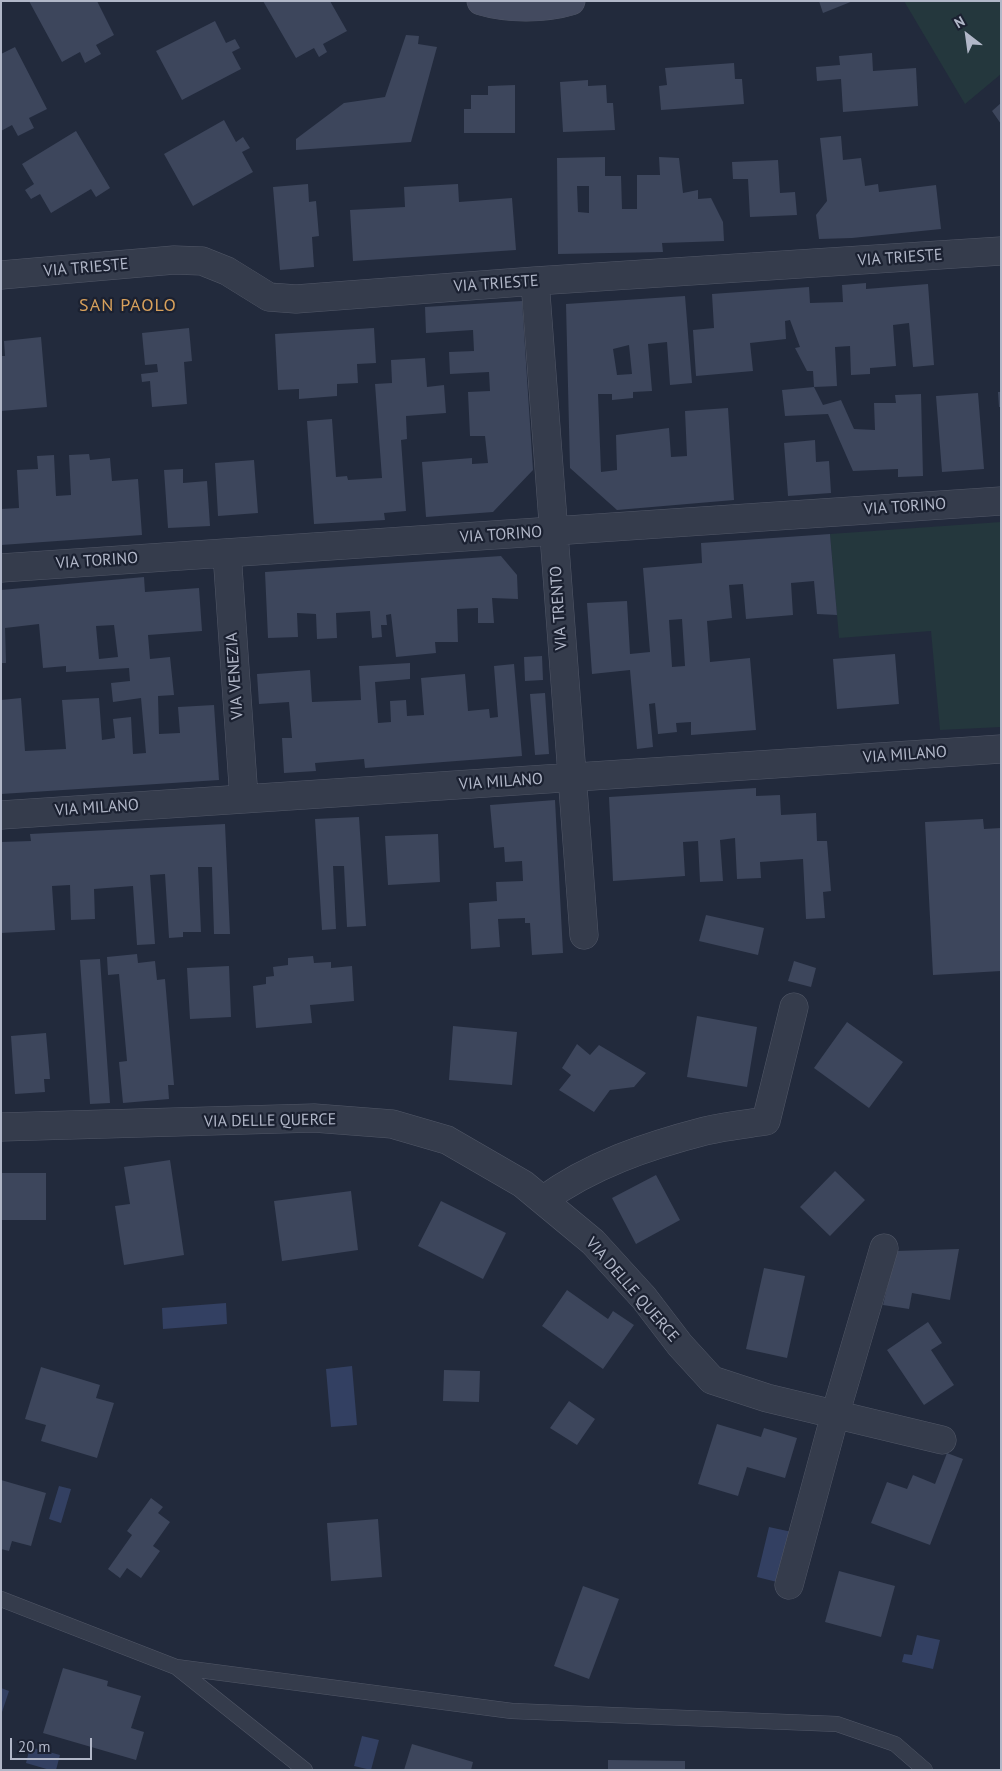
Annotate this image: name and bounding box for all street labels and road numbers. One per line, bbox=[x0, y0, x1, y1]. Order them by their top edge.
street label: VIA TRIESTE bbox=[857, 245, 943, 271]
street label: VIA TRIESTE bbox=[43, 255, 129, 281]
street label: VIA TRIESTE bbox=[453, 271, 539, 297]
street label: VIA TORINO bbox=[863, 495, 947, 519]
street label: VIA TORINO bbox=[459, 523, 543, 547]
street label: VIA TORINO bbox=[55, 549, 139, 573]
street label: VIA TRENTO bbox=[546, 565, 572, 651]
street label: VIA VENEZIA bbox=[222, 632, 248, 720]
street label: VIA MILANO bbox=[862, 742, 948, 768]
street label: VIA MILANO bbox=[458, 769, 544, 795]
street label: VIA MILANO bbox=[54, 795, 140, 821]
street label: VIA DELLE QUERCE bbox=[204, 1110, 336, 1132]
street label: VIA DELLE QUERCE bbox=[581, 1234, 683, 1346]

